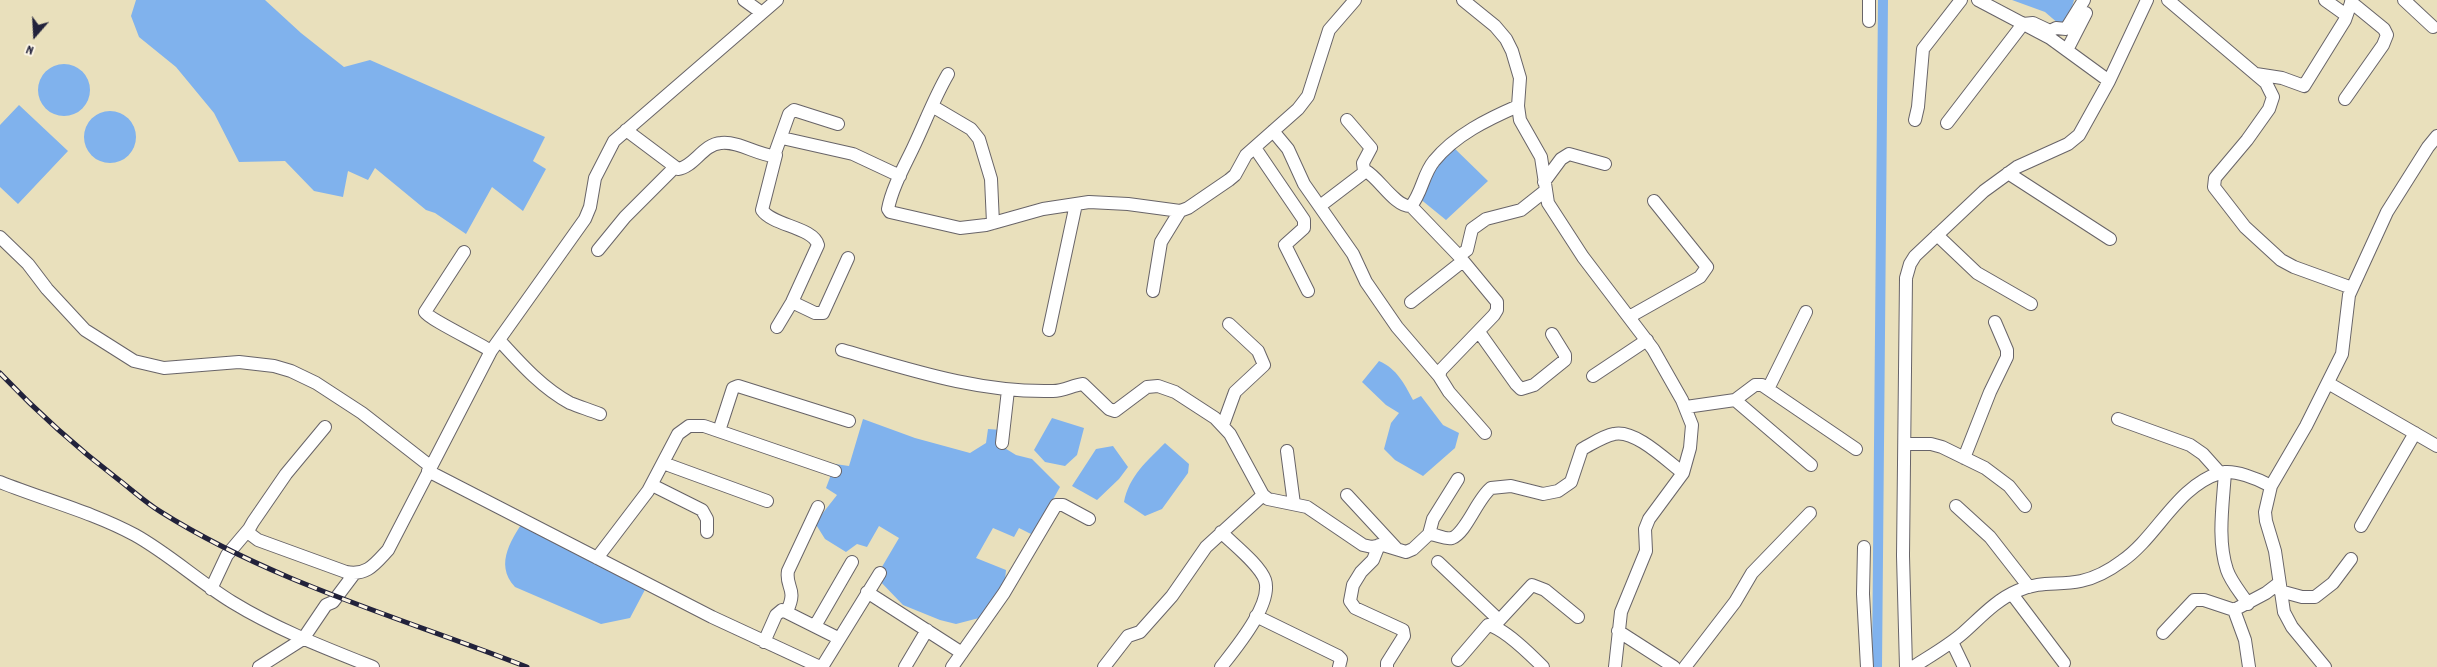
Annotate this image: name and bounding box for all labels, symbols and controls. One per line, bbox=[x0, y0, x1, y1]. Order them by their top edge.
north arrow bbox=[10, 10, 60, 60]
text: N bbox=[24, 39, 37, 60]

